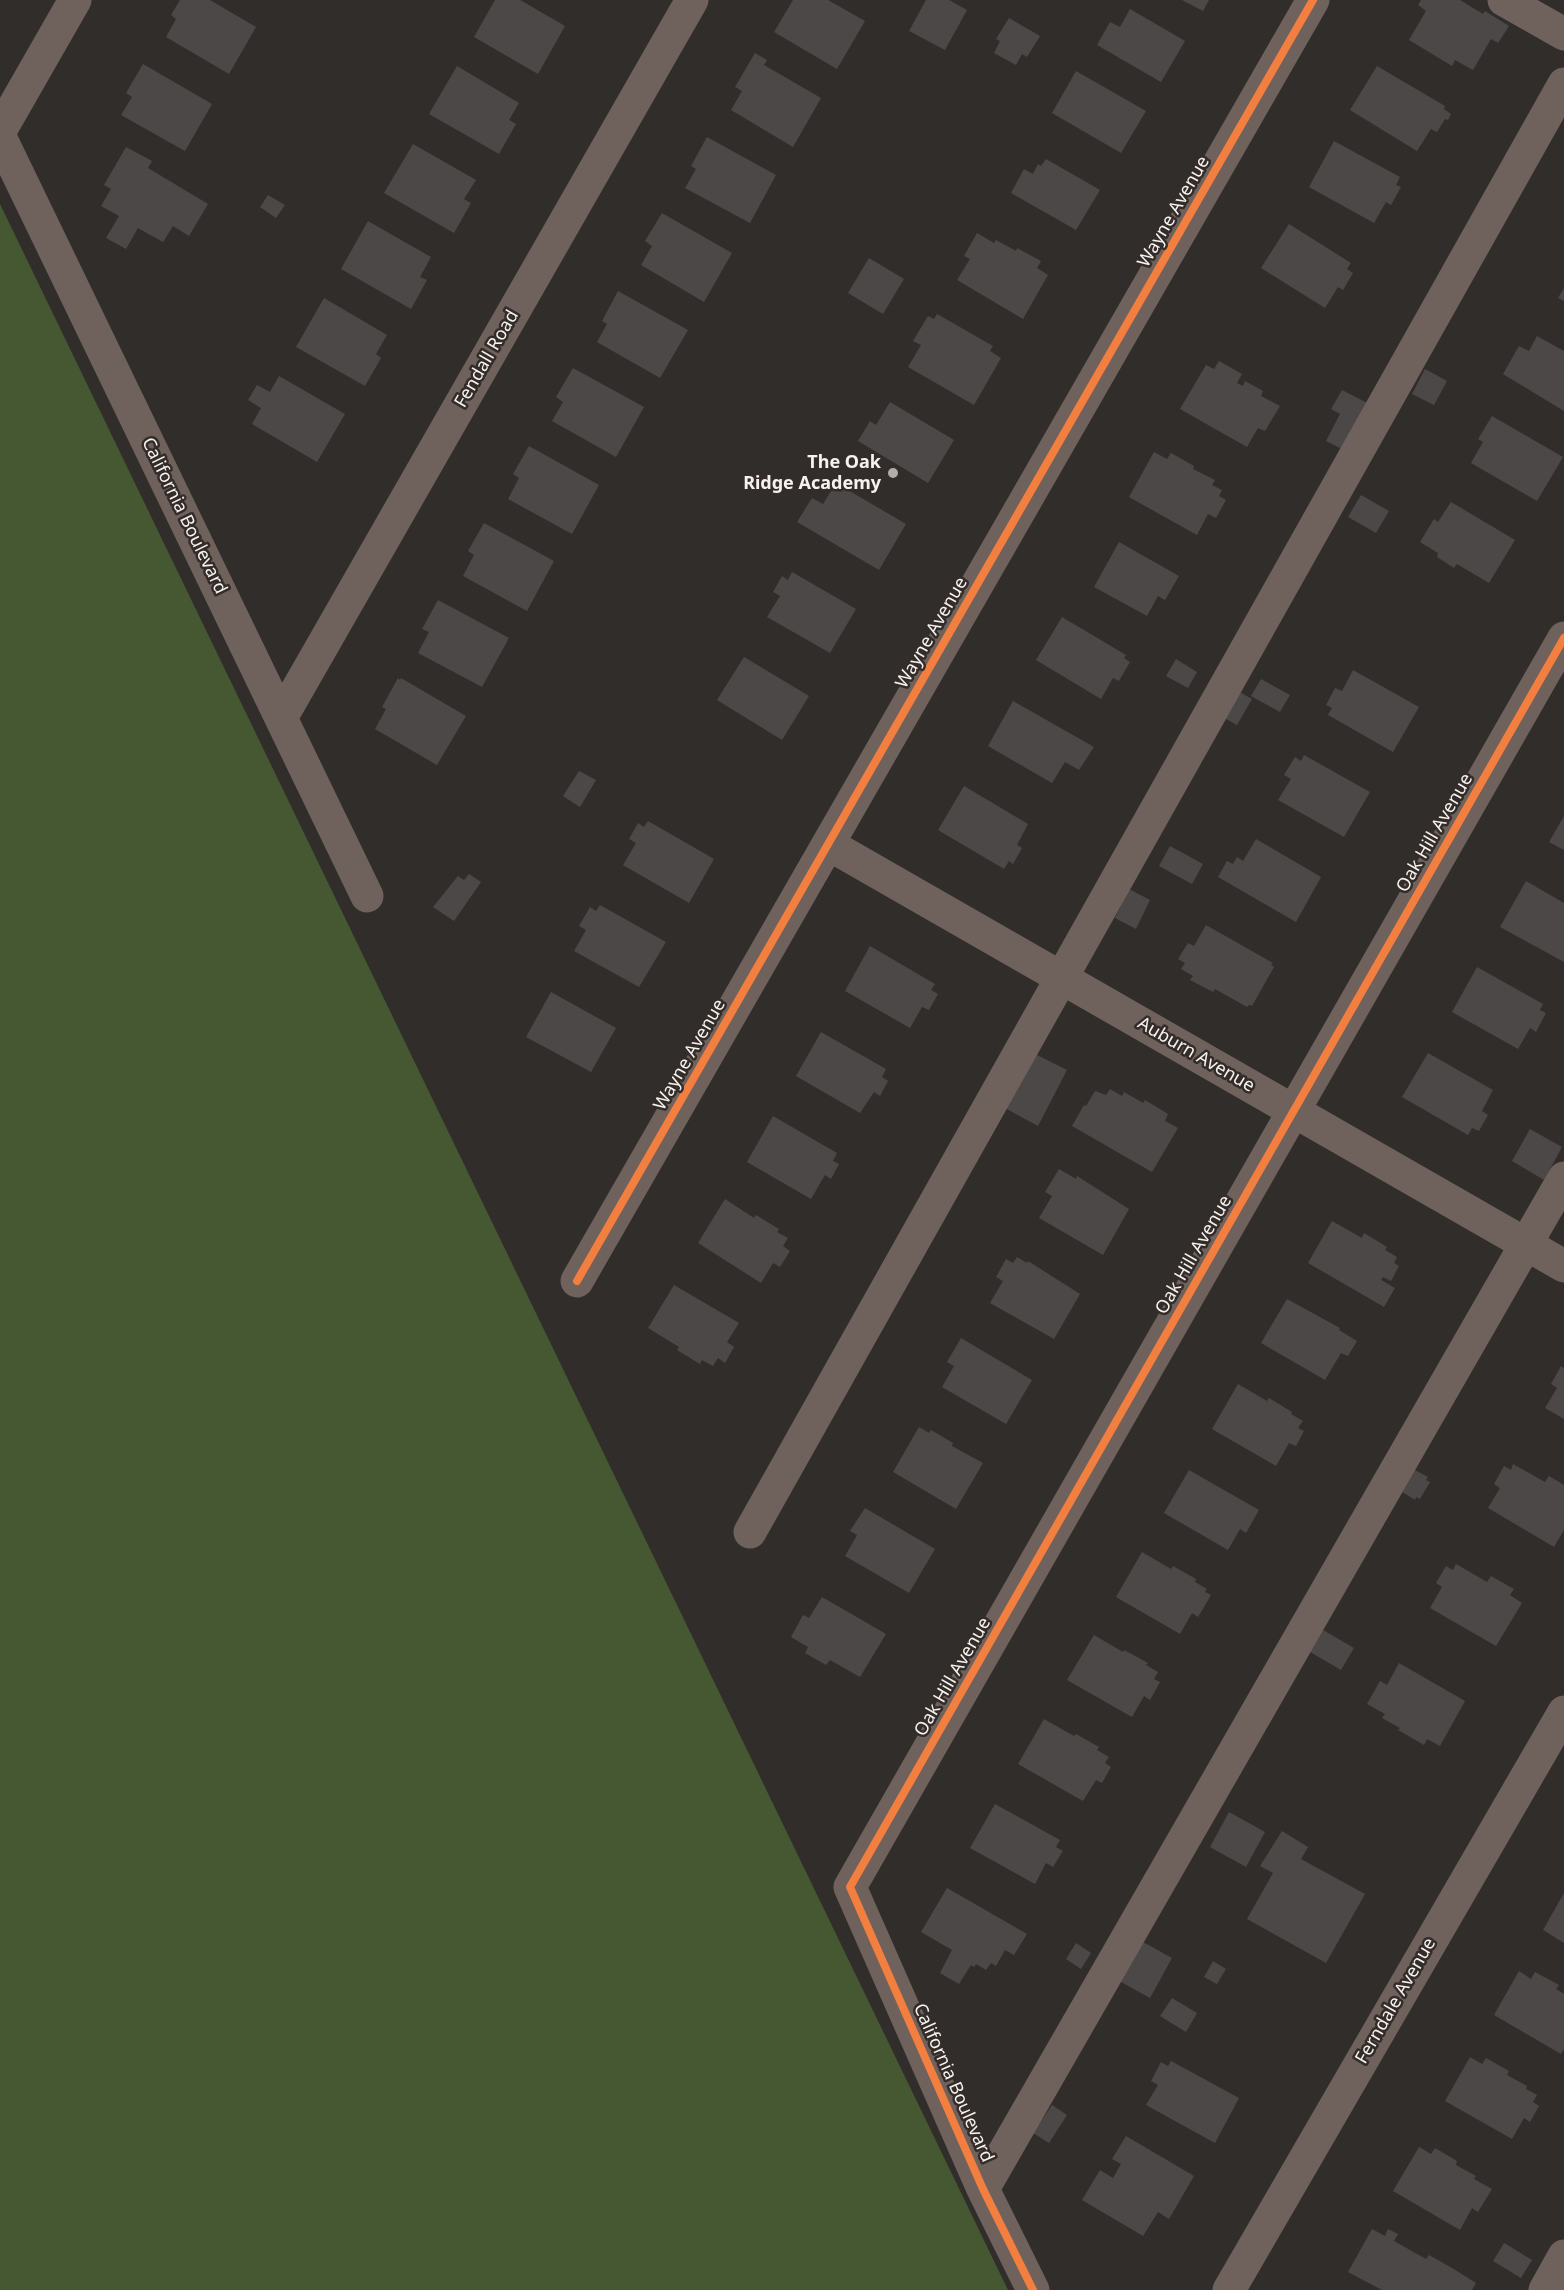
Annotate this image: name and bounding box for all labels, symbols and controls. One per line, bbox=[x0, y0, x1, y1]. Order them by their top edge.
street label: Wayne Avenue bbox=[1133, 153, 1215, 271]
street label: Fendall Road bbox=[450, 306, 524, 412]
street label: California Boulevard bbox=[137, 434, 231, 598]
place label: The Oak Ridge Academy bbox=[743, 452, 881, 494]
marker: The Oak Ridge Academy bbox=[886, 466, 900, 480]
street label: Wayne Avenue bbox=[891, 574, 973, 692]
street label: Oak Hill Avenue bbox=[1392, 770, 1478, 896]
street label: Wayne Avenue bbox=[649, 996, 731, 1114]
street label: Auburn Avenue bbox=[1134, 1013, 1258, 1097]
street label: Oak Hill Avenue bbox=[1151, 1192, 1237, 1318]
street label: Oak Hill Avenue bbox=[910, 1614, 996, 1740]
street label: Ferndale Avenue bbox=[1351, 1934, 1441, 2068]
street label: California Boulevard bbox=[908, 2000, 998, 2166]

